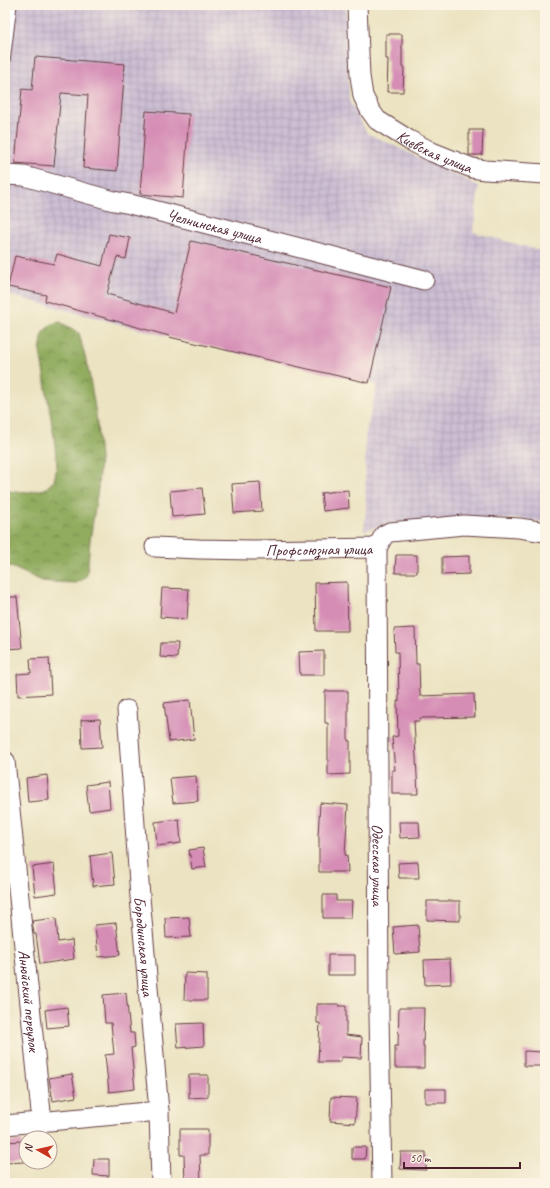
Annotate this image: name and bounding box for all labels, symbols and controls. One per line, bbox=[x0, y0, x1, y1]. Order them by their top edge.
street label: Киевская улица bbox=[393, 126, 476, 178]
street label: Челнинская улица bbox=[165, 205, 265, 249]
street label: Профсоюзная улица bbox=[266, 539, 374, 561]
street label: Одесская улица bbox=[367, 824, 388, 908]
street label: Бородинская улица bbox=[129, 896, 158, 999]
street label: Анюйский переулок bbox=[13, 949, 44, 1055]
north arrow bbox=[18, 1130, 58, 1170]
text: N bbox=[21, 1142, 36, 1153]
scale bar bbox=[404, 1144, 520, 1170]
text: 50 m bbox=[410, 1150, 432, 1166]

